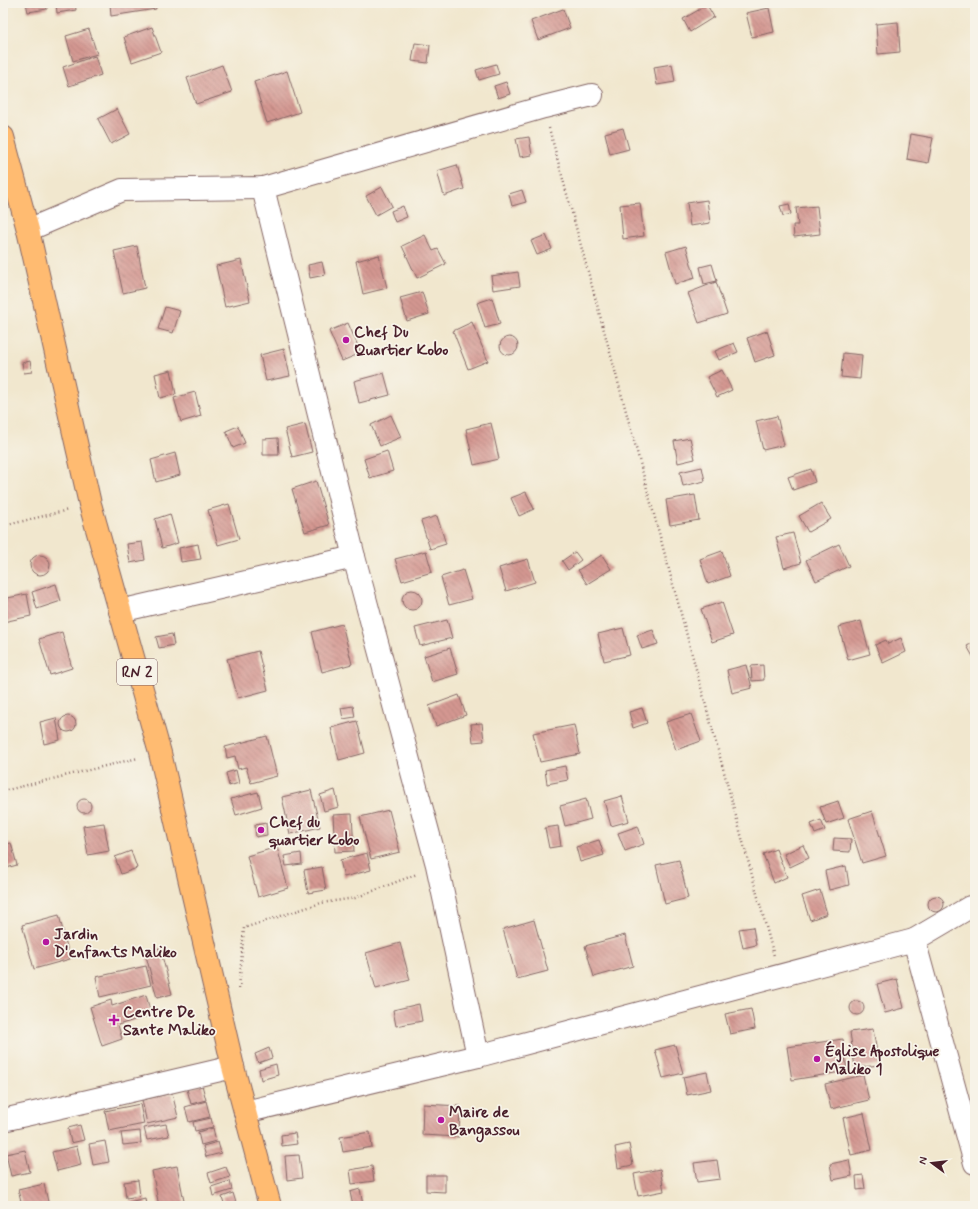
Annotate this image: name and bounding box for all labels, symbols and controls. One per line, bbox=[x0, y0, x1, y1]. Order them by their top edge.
place label: Chef Du Quartier Kobo bbox=[354, 322, 449, 361]
marker: Chef Du Quartier Kobo bbox=[341, 335, 351, 345]
road number: RN 2 bbox=[117, 659, 157, 685]
place label: Chef du quartier Kobo bbox=[268, 812, 359, 851]
marker: Chef du quartier Kobo bbox=[256, 825, 266, 835]
place label: Jardin D'enfants Maliko bbox=[54, 924, 177, 963]
marker: Jardin D'enfants Maliko bbox=[41, 937, 51, 947]
place label: Centre De Sante Maliko bbox=[123, 1002, 216, 1041]
marker: Centre De Sante Maliko bbox=[108, 1014, 120, 1026]
place label: Église Apostolique Maliko 1 bbox=[825, 1040, 940, 1080]
marker: Église Apostolique Maliko 1 bbox=[812, 1054, 822, 1064]
place label: Maire de Bangassou bbox=[449, 1102, 520, 1143]
marker: Maire de Bangassou bbox=[436, 1115, 446, 1125]
north arrow bbox=[912, 1143, 952, 1183]
text: N bbox=[916, 1155, 931, 1166]

